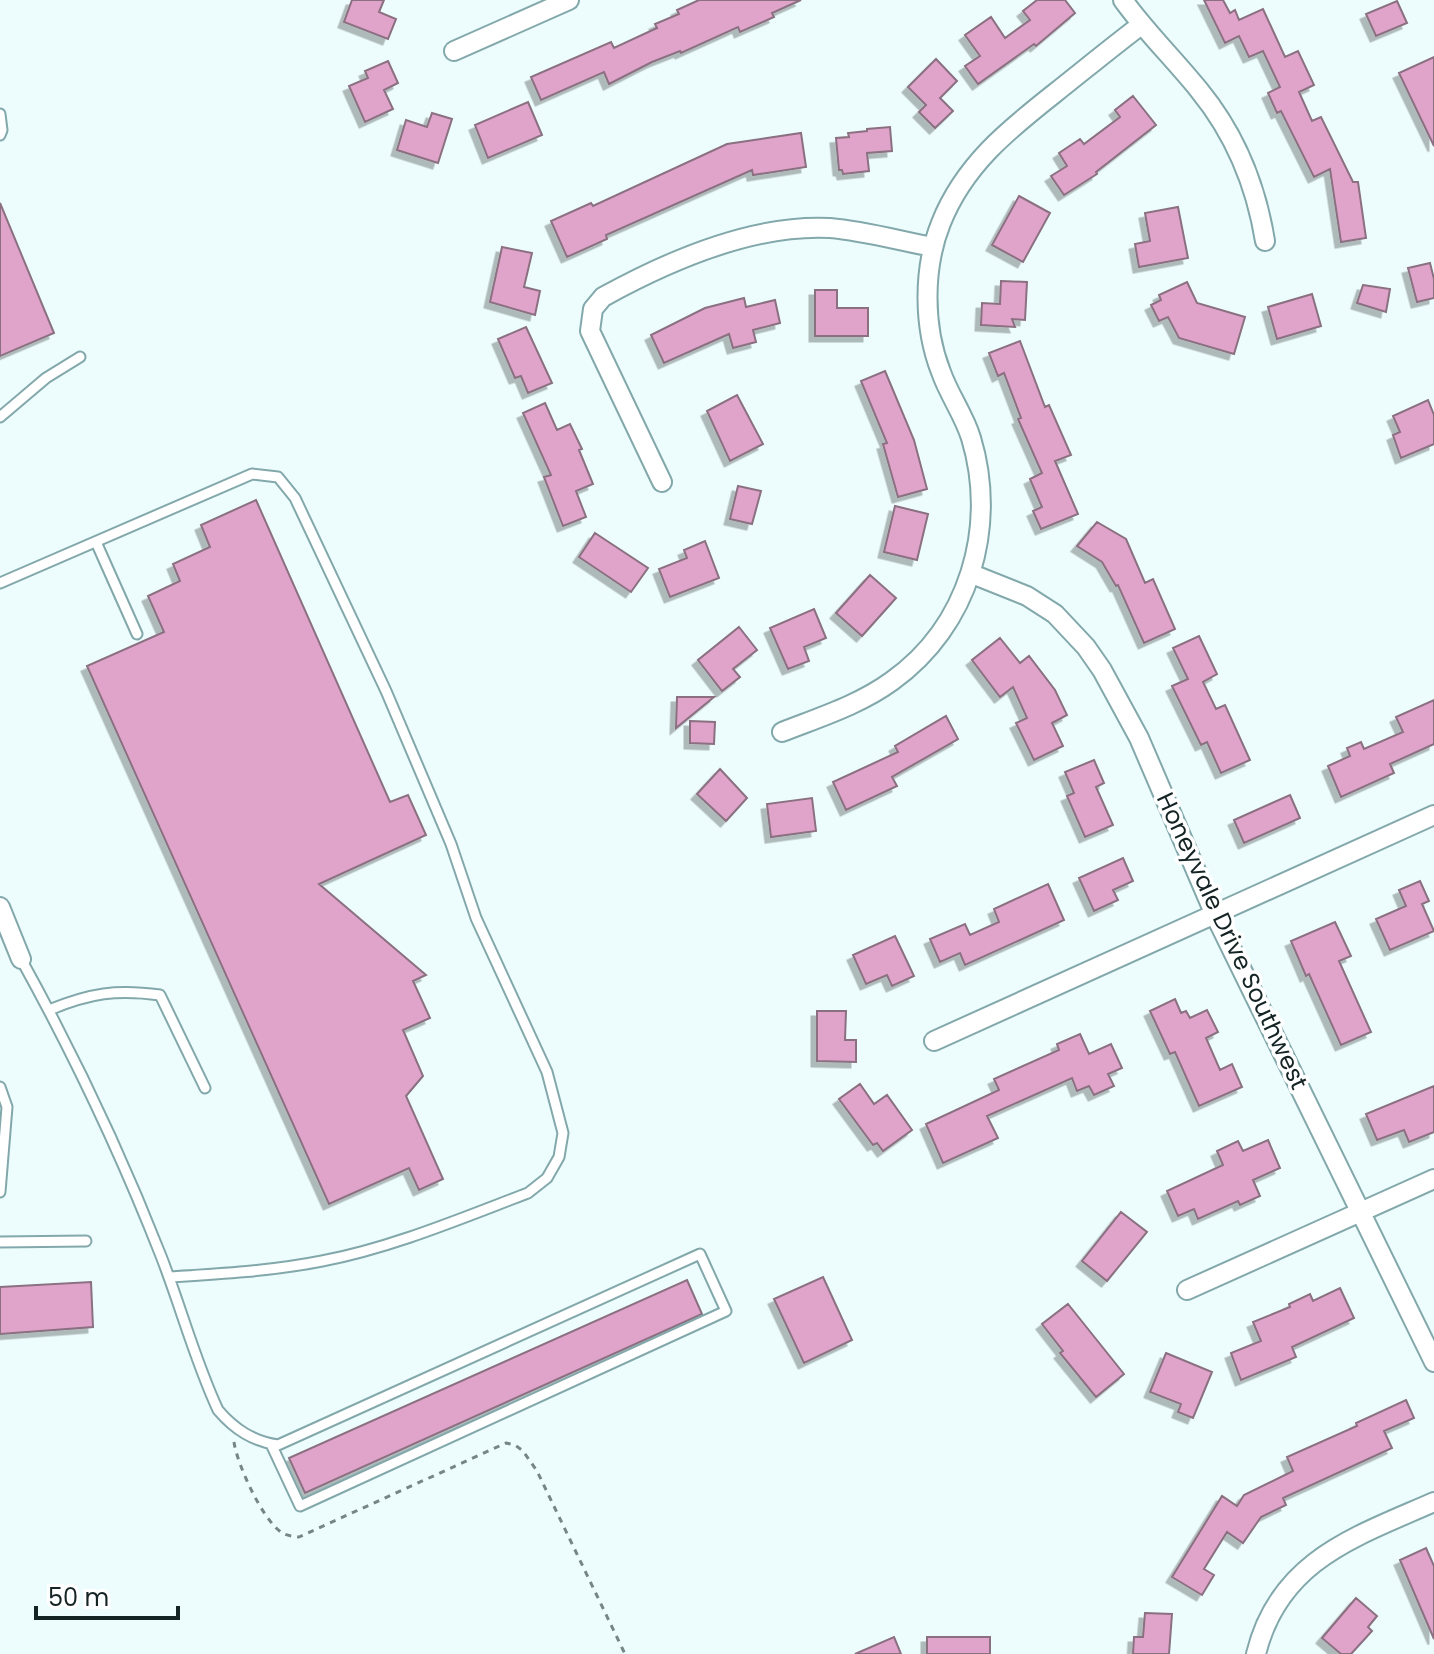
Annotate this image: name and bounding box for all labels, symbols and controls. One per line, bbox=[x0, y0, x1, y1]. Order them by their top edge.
street label: Honeyvale Drive Southwest bbox=[1149, 787, 1316, 1095]
scale bar bbox=[36, 1570, 178, 1620]
text: 50 m bbox=[48, 1581, 109, 1614]

